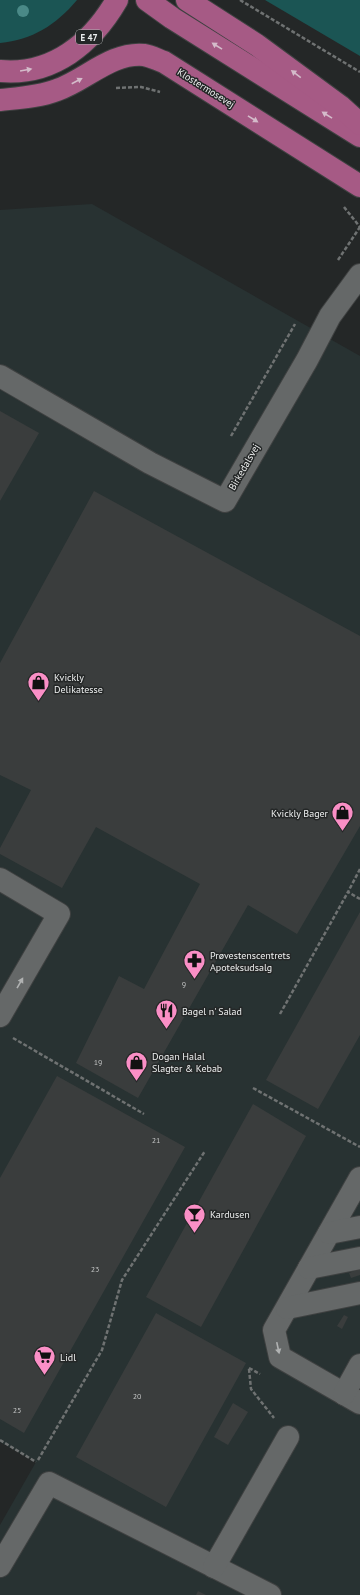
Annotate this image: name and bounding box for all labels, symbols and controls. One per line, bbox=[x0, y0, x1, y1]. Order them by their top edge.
road number: E 47 bbox=[76, 30, 102, 44]
one-way arrow bbox=[212, 42, 222, 50]
street label: Klostermosevej bbox=[175, 65, 237, 111]
one-way arrow bbox=[19, 66, 32, 72]
one-way arrow bbox=[291, 70, 302, 79]
one-way arrow bbox=[71, 77, 82, 84]
one-way arrow bbox=[321, 112, 333, 119]
one-way arrow bbox=[247, 115, 259, 122]
street label: Birkedalsvej bbox=[225, 441, 263, 493]
shop icon: Kvickly Delikatesse bbox=[26, 670, 52, 703]
place label: Kvickly Delikatesse bbox=[54, 671, 103, 696]
shop icon: Kvickly Bager bbox=[330, 800, 356, 833]
place label: Kvickly Bager bbox=[271, 807, 329, 820]
pharmacy icon: Prøvestenscentrets Apoteksudsalg bbox=[181, 948, 207, 981]
place label: Prøvestenscentrets Apoteksudsalg bbox=[210, 949, 290, 974]
one-way arrow bbox=[16, 977, 23, 988]
house number: 9 bbox=[182, 979, 186, 989]
restaurant icon: Bagel n' Salad bbox=[153, 998, 179, 1031]
place label: Bagel n' Salad bbox=[182, 1005, 242, 1018]
shop icon: Dogan Halal Slagter & Kebab bbox=[124, 1049, 150, 1082]
place label: Dogan Halal Slagter & Kebab bbox=[152, 1050, 222, 1075]
house number: 19 bbox=[94, 1057, 102, 1067]
house number: 21 bbox=[152, 1135, 160, 1145]
bar icon: Kardusen bbox=[181, 1201, 207, 1234]
place label: Kardusen bbox=[210, 1208, 250, 1221]
house number: 23 bbox=[91, 1264, 99, 1274]
one-way arrow bbox=[275, 1342, 281, 1354]
supermarket icon: Lidl bbox=[32, 1344, 58, 1377]
place label: Lidl bbox=[60, 1351, 76, 1364]
house number: 20 bbox=[133, 1391, 142, 1401]
house number: 25 bbox=[13, 1405, 21, 1415]

